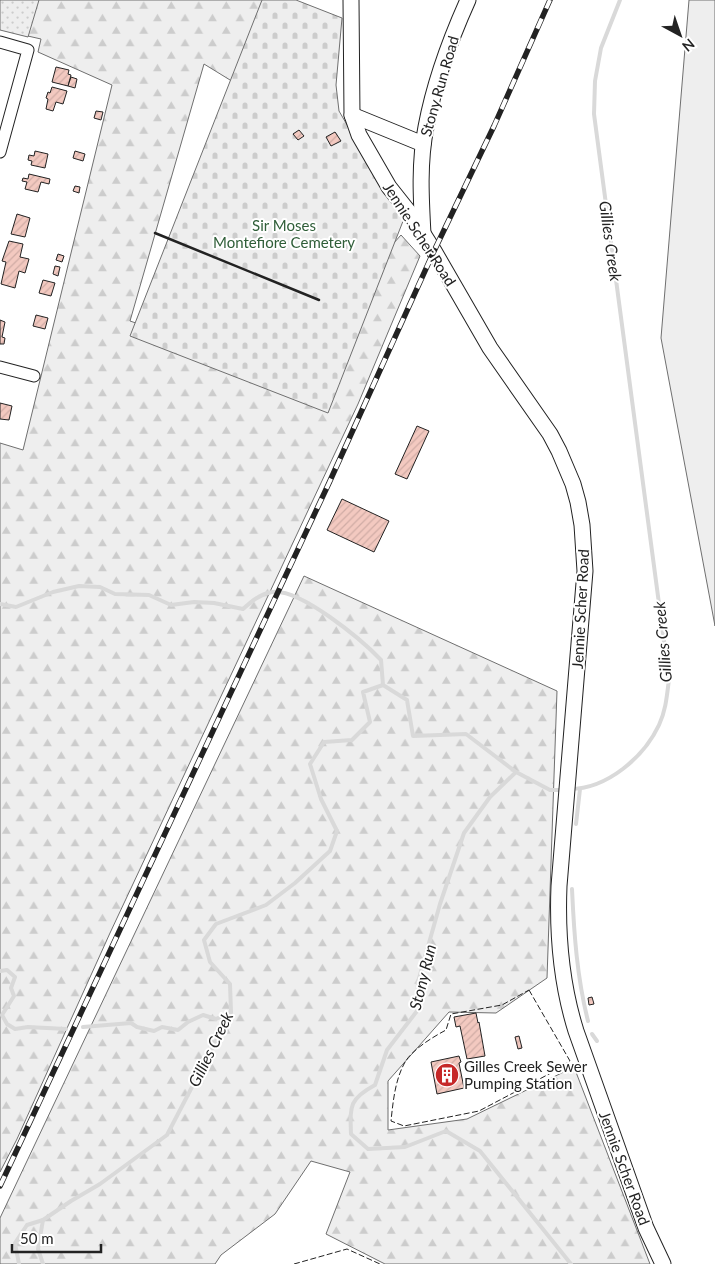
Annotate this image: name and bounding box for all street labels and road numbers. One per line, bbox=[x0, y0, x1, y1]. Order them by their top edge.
street label: Stony Run Road bbox=[416, 34, 462, 138]
street label: Jennie Scher Road bbox=[380, 179, 460, 289]
street label: Jennie Scher Road bbox=[568, 549, 592, 669]
street label: Jennie Scher Road bbox=[596, 1109, 654, 1227]

